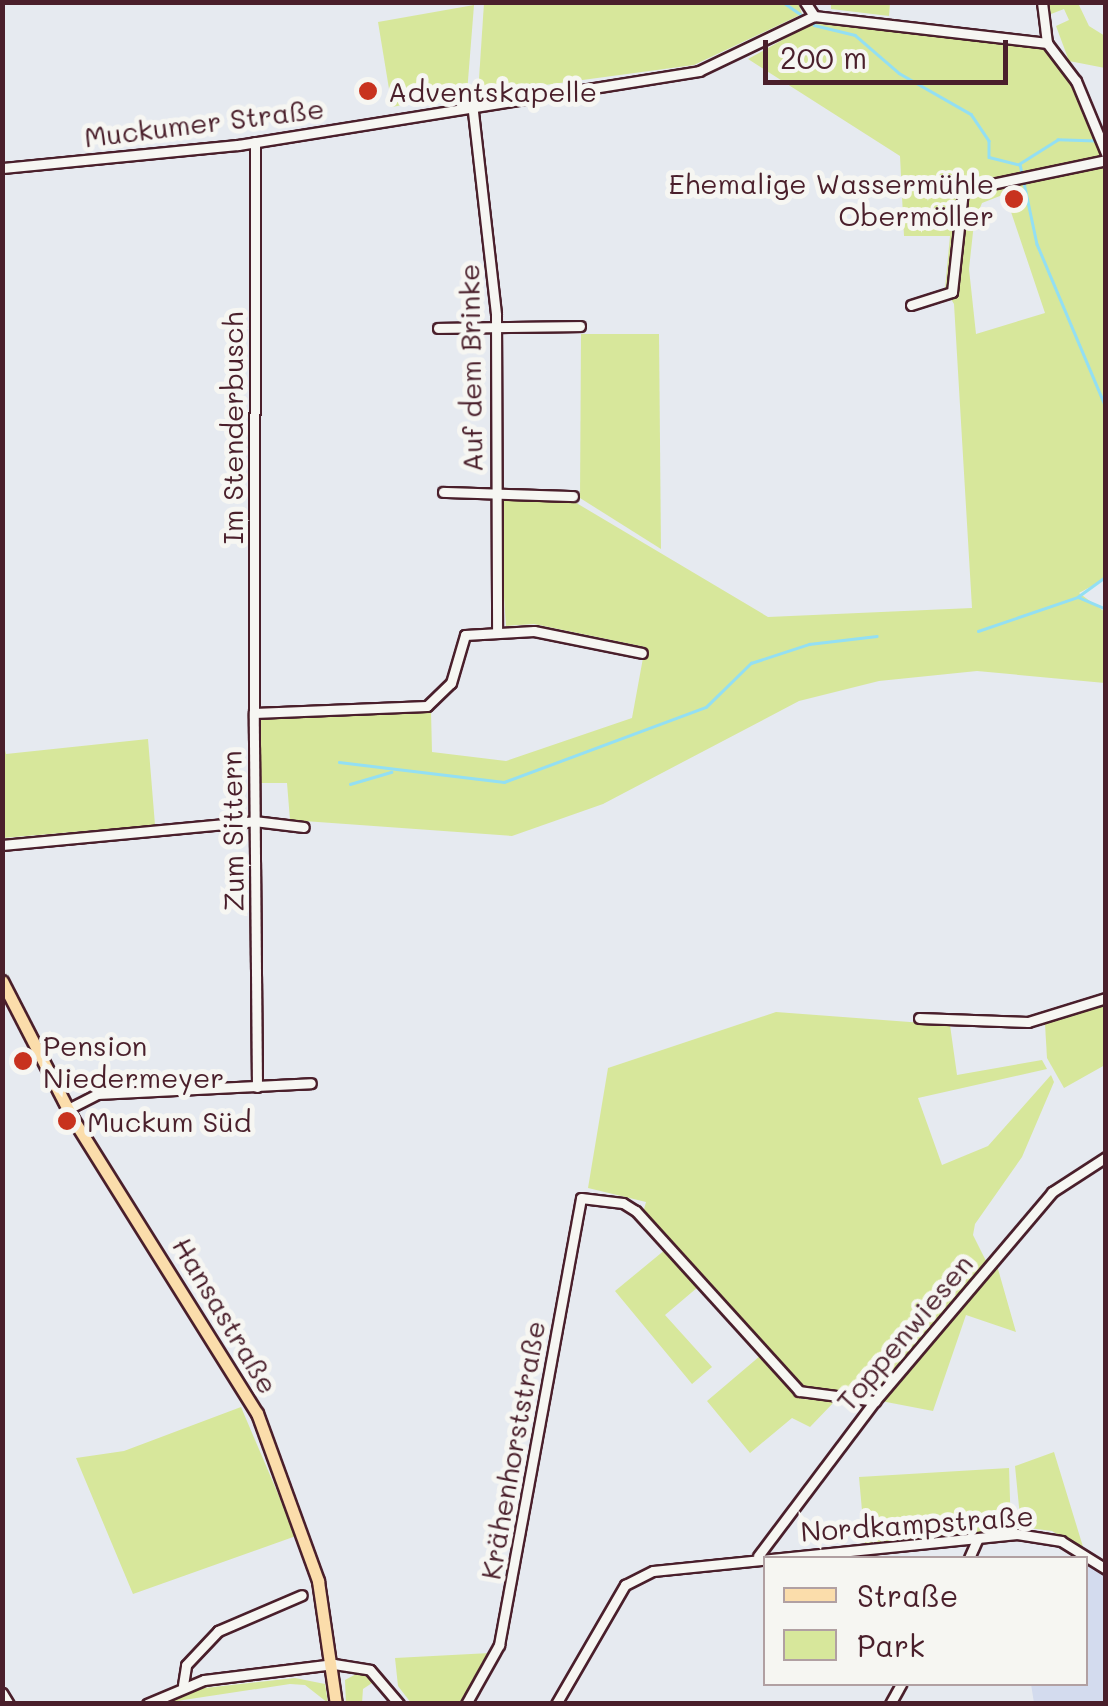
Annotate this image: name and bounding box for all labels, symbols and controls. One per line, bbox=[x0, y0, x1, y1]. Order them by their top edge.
scale bar bbox=[768, 20, 1013, 82]
text: 200 m bbox=[780, 37, 867, 77]
place label: Adventskapelle bbox=[388, 74, 597, 108]
marker: Adventskapelle bbox=[357, 80, 379, 102]
street label: Muckumer Straße bbox=[82, 91, 326, 153]
place label: Ehemalige Wassermühle Obermöller bbox=[669, 166, 994, 232]
marker: Ehemalige Wassermühle Obermöller bbox=[1003, 188, 1025, 210]
street label: Auf dem Brinke bbox=[451, 263, 489, 473]
street label: Im Stenderbusch bbox=[215, 312, 249, 544]
street label: Zum Sittern bbox=[214, 750, 250, 912]
place label: Pension Niedermeyer bbox=[43, 1028, 224, 1094]
marker: Pension Niedermeyer bbox=[12, 1050, 34, 1072]
place label: Muckum Süd bbox=[87, 1104, 251, 1138]
marker: Muckum Süd bbox=[56, 1110, 78, 1132]
street label: Hansastraße bbox=[166, 1231, 286, 1399]
street label: Toppenwiesen bbox=[829, 1247, 979, 1417]
street label: Krähenhorststraße bbox=[473, 1318, 551, 1582]
street label: Nordkampstraße bbox=[799, 1498, 1035, 1548]
legend bbox=[763, 1556, 1088, 1686]
text: Straße bbox=[857, 1575, 958, 1615]
text: Park bbox=[857, 1625, 925, 1665]

